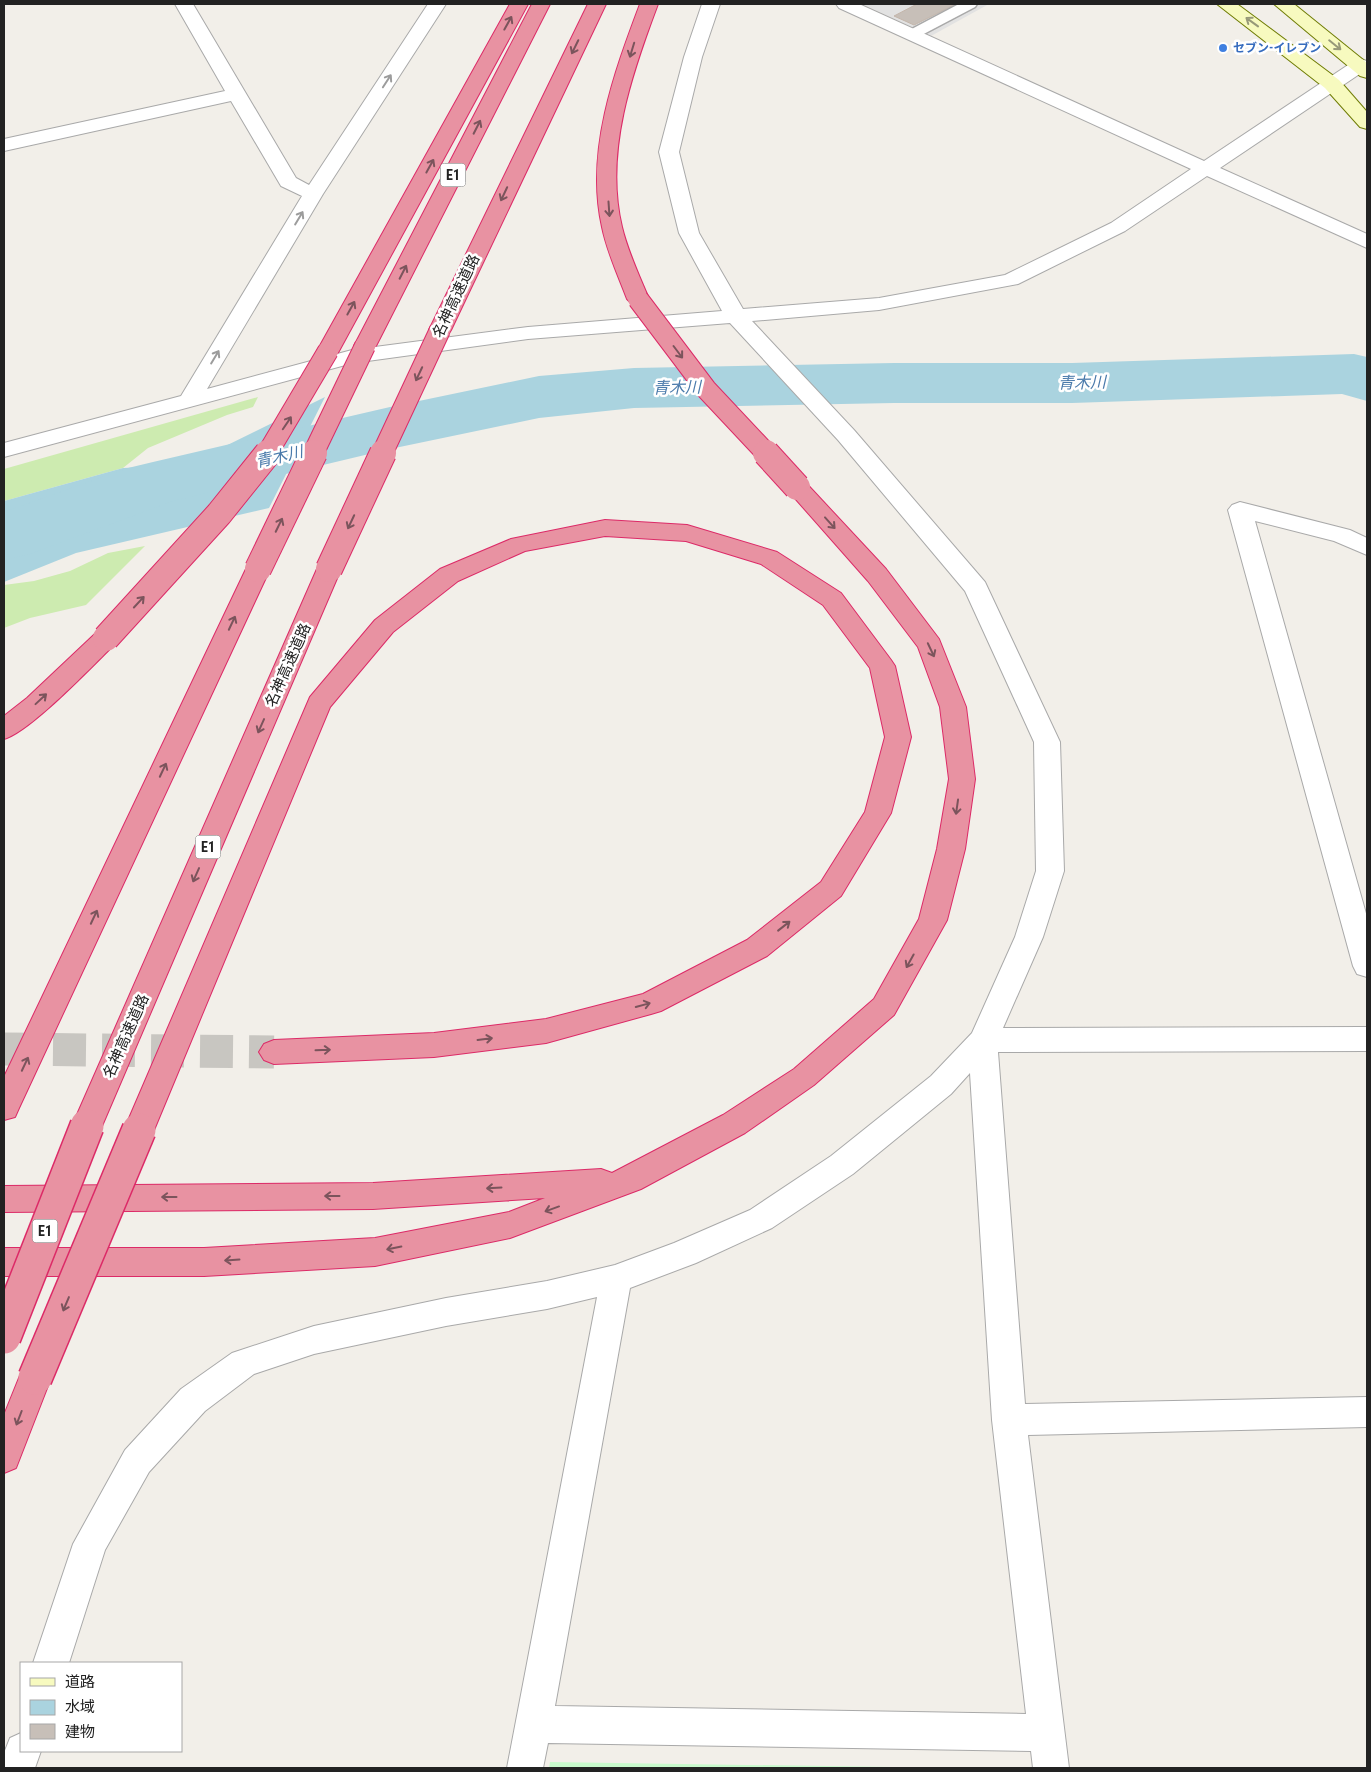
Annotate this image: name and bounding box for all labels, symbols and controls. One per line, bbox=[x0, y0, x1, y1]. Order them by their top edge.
one-way arrow bbox=[503, 16, 513, 31]
one-way arrow bbox=[1245, 17, 1259, 27]
one-way arrow bbox=[1329, 39, 1342, 50]
one-way arrow bbox=[570, 40, 580, 55]
one-way arrow bbox=[626, 41, 636, 57]
place label: セブン-イレブン bbox=[1233, 41, 1321, 55]
marker: セブン-イレブン bbox=[1217, 42, 1229, 54]
one-way arrow bbox=[382, 74, 392, 88]
one-way arrow bbox=[473, 120, 482, 135]
one-way arrow bbox=[425, 159, 435, 174]
road number: E1 bbox=[440, 164, 466, 186]
one-way arrow bbox=[499, 186, 509, 201]
one-way arrow bbox=[605, 201, 614, 217]
one-way arrow bbox=[295, 211, 305, 225]
street label: 名神高速道路 bbox=[429, 251, 483, 341]
one-way arrow bbox=[399, 265, 408, 280]
one-way arrow bbox=[347, 302, 357, 316]
one-way arrow bbox=[673, 345, 684, 358]
one-way arrow bbox=[211, 350, 221, 364]
one-way arrow bbox=[414, 366, 424, 381]
water label: 青木川 bbox=[1058, 373, 1108, 392]
water label: 青木川 bbox=[653, 378, 703, 397]
one-way arrow bbox=[282, 417, 292, 431]
water label: 青木川 bbox=[254, 441, 307, 471]
one-way arrow bbox=[346, 514, 355, 529]
one-way arrow bbox=[824, 516, 836, 529]
one-way arrow bbox=[275, 518, 284, 533]
one-way arrow bbox=[133, 596, 145, 608]
one-way arrow bbox=[228, 616, 238, 631]
street label: 名神高速道路 bbox=[261, 620, 315, 710]
one-way arrow bbox=[927, 642, 937, 657]
one-way arrow bbox=[35, 693, 48, 705]
one-way arrow bbox=[256, 718, 266, 733]
one-way arrow bbox=[159, 763, 168, 778]
one-way arrow bbox=[952, 799, 962, 815]
road number: E1 bbox=[196, 836, 220, 859]
one-way arrow bbox=[191, 867, 201, 882]
one-way arrow bbox=[90, 910, 99, 925]
one-way arrow bbox=[778, 921, 791, 932]
one-way arrow bbox=[905, 953, 915, 968]
street label: 名神高速道路 bbox=[99, 991, 153, 1081]
one-way arrow bbox=[635, 1000, 651, 1010]
one-way arrow bbox=[476, 1034, 492, 1044]
one-way arrow bbox=[314, 1045, 330, 1055]
one-way arrow bbox=[20, 1057, 30, 1072]
one-way arrow bbox=[486, 1184, 502, 1193]
one-way arrow bbox=[324, 1191, 340, 1201]
one-way arrow bbox=[161, 1192, 178, 1202]
one-way arrow bbox=[544, 1205, 560, 1214]
road number: E1 bbox=[32, 1220, 58, 1242]
one-way arrow bbox=[387, 1244, 403, 1253]
one-way arrow bbox=[225, 1256, 241, 1265]
one-way arrow bbox=[61, 1296, 70, 1311]
one-way arrow bbox=[14, 1409, 23, 1425]
legend bbox=[20, 1662, 182, 1752]
text: 道路 bbox=[65, 1673, 95, 1691]
text: 水域 bbox=[65, 1698, 95, 1716]
text: 建物 bbox=[65, 1723, 95, 1741]

